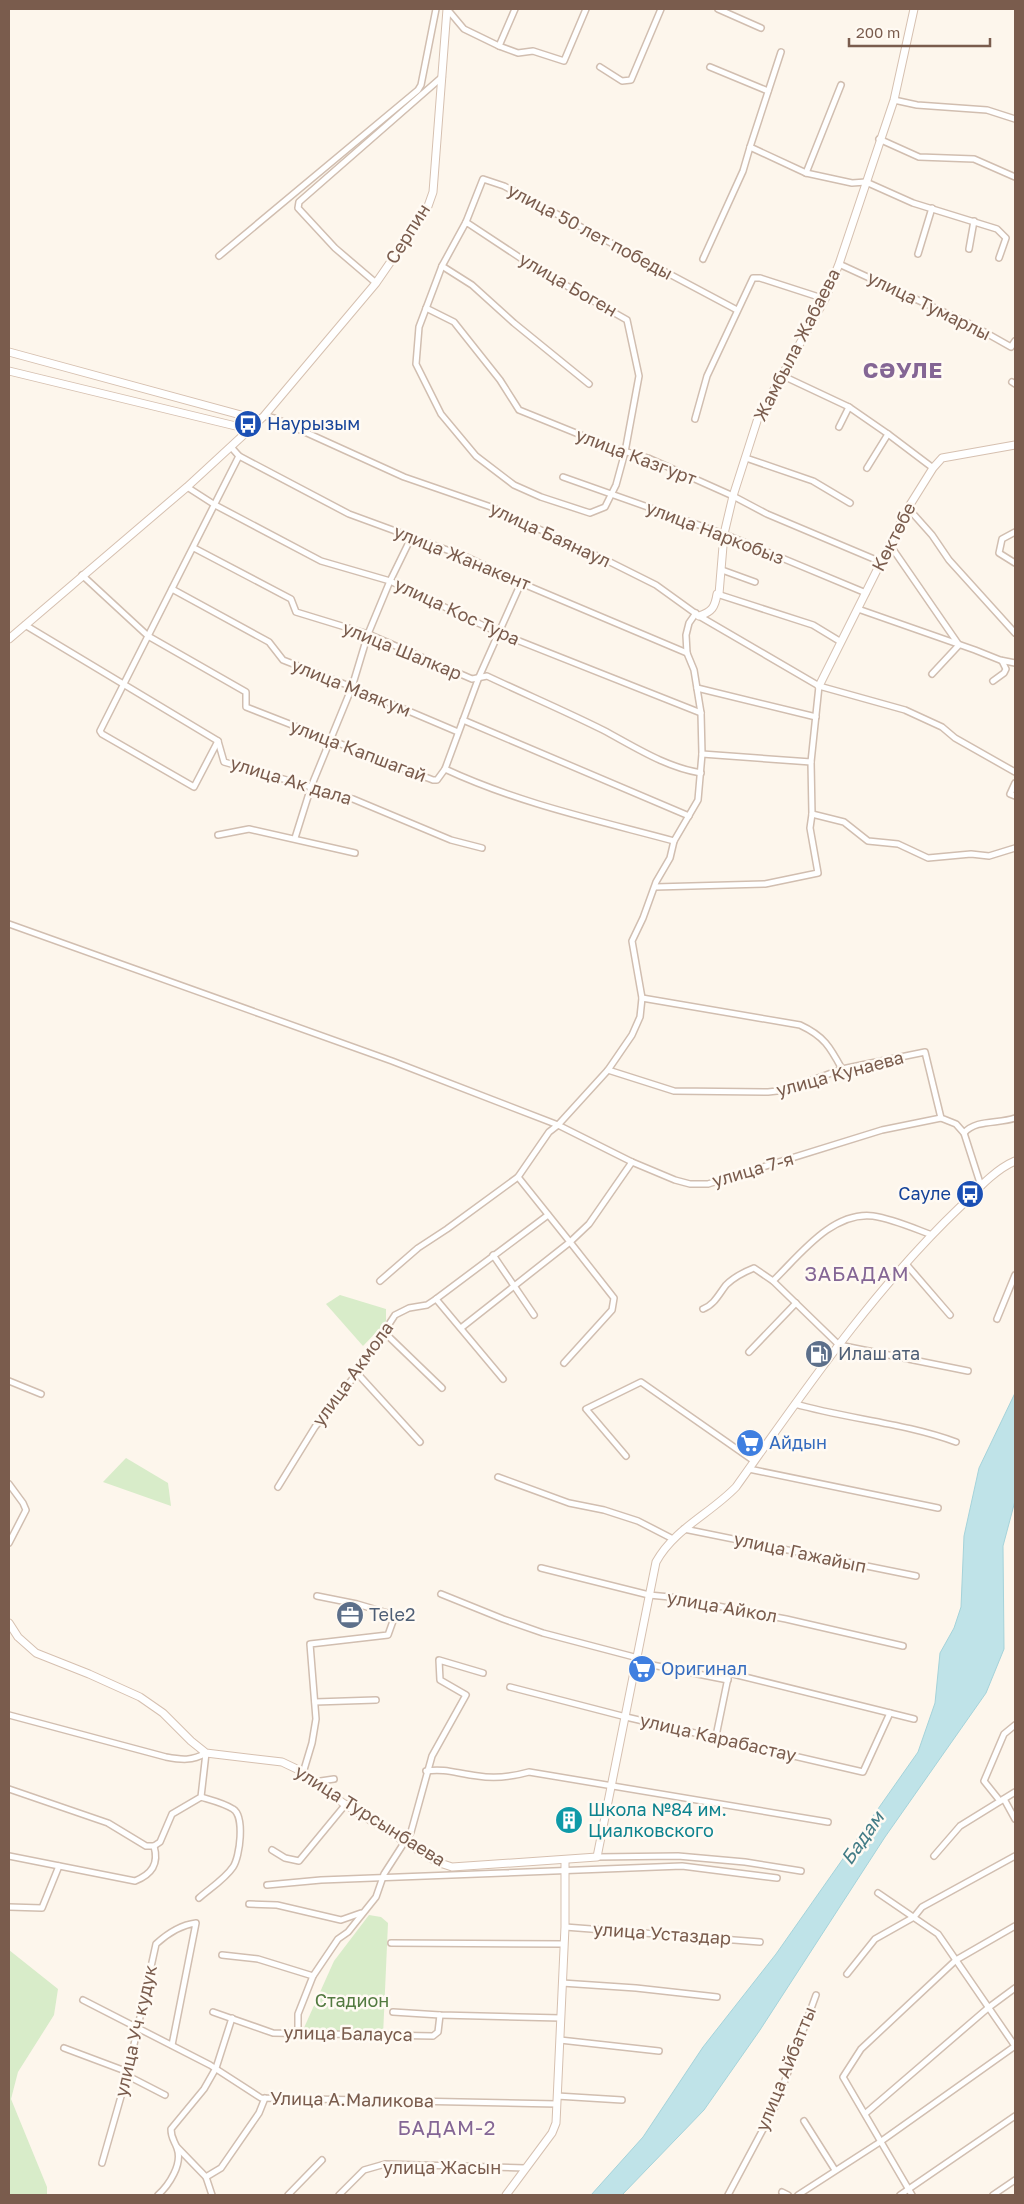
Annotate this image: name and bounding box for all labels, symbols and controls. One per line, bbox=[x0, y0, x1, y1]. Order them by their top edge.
scale bar bbox=[849, 15, 990, 47]
text: 200 m bbox=[856, 23, 900, 41]
street label: улица 50 лет победы bbox=[504, 178, 677, 284]
street label: Серпин bbox=[380, 199, 434, 268]
street label: улица Боген bbox=[516, 247, 621, 321]
street label: Жамбыла Жабаева bbox=[748, 265, 844, 424]
street label: улица Тумарлы bbox=[864, 266, 995, 345]
district label: СӘУЛЕ bbox=[863, 356, 943, 383]
bus stop icon: Наурызым bbox=[233, 409, 263, 439]
place label: Наурызым bbox=[267, 412, 360, 434]
street label: улица Казгурт bbox=[573, 423, 700, 489]
street label: улица Наркобыз bbox=[643, 496, 788, 569]
street label: улица Баянаул bbox=[487, 497, 614, 572]
street label: Көктөбе bbox=[867, 499, 920, 575]
street label: улица Жанакент bbox=[391, 520, 534, 595]
street label: улица Кос Тура bbox=[391, 572, 524, 650]
street label: улица Шалкар bbox=[339, 616, 465, 684]
street label: улица Маякум bbox=[289, 653, 414, 721]
street label: улица Капшагай bbox=[287, 714, 430, 786]
street label: улица Ак дала bbox=[228, 751, 355, 809]
street label: улица Кунаева bbox=[774, 1045, 906, 1101]
street label: улица 7-я bbox=[709, 1147, 796, 1191]
bus stop icon: Сауле bbox=[955, 1179, 985, 1209]
place label: Сауле bbox=[898, 1182, 951, 1204]
district label: ЗАБАДАМ bbox=[804, 1261, 910, 1285]
street label: улица Акмола bbox=[307, 1317, 398, 1430]
fuel station icon: Илаш ата bbox=[804, 1339, 834, 1369]
place label: Илаш ата bbox=[838, 1342, 920, 1364]
supermarket icon: Айдын bbox=[735, 1428, 765, 1458]
place label: Айдын bbox=[769, 1431, 827, 1453]
street label: улица Гажайып bbox=[732, 1527, 869, 1577]
street label: улица Айкол bbox=[665, 1586, 779, 1627]
office icon: Tele2 bbox=[335, 1600, 365, 1630]
place label: Tele2 bbox=[369, 1603, 415, 1625]
supermarket icon: Оригинал bbox=[627, 1654, 657, 1684]
place label: Оригинал bbox=[661, 1657, 747, 1679]
street label: улица Карабастау bbox=[638, 1708, 799, 1766]
street label: улица Турсынбаева bbox=[291, 1760, 450, 1871]
place label: Школа №84 им. Циалковского bbox=[588, 1798, 727, 1841]
building icon: Школа №84 им. Циалковского bbox=[554, 1805, 584, 1835]
water label: Бадам bbox=[835, 1806, 889, 1869]
street label: улица Устаздар bbox=[592, 1917, 732, 1949]
street label: улица Уч кудук bbox=[109, 1963, 161, 2099]
park label: Стадион bbox=[315, 1989, 389, 2011]
street label: улица Айбатты bbox=[750, 2003, 820, 2134]
street label: улица Балауса bbox=[283, 2021, 413, 2045]
street label: Улица А.Маликова bbox=[270, 2087, 434, 2111]
district label: БАДАМ-2 bbox=[398, 2115, 496, 2139]
street label: улица Жасын bbox=[383, 2156, 501, 2178]

